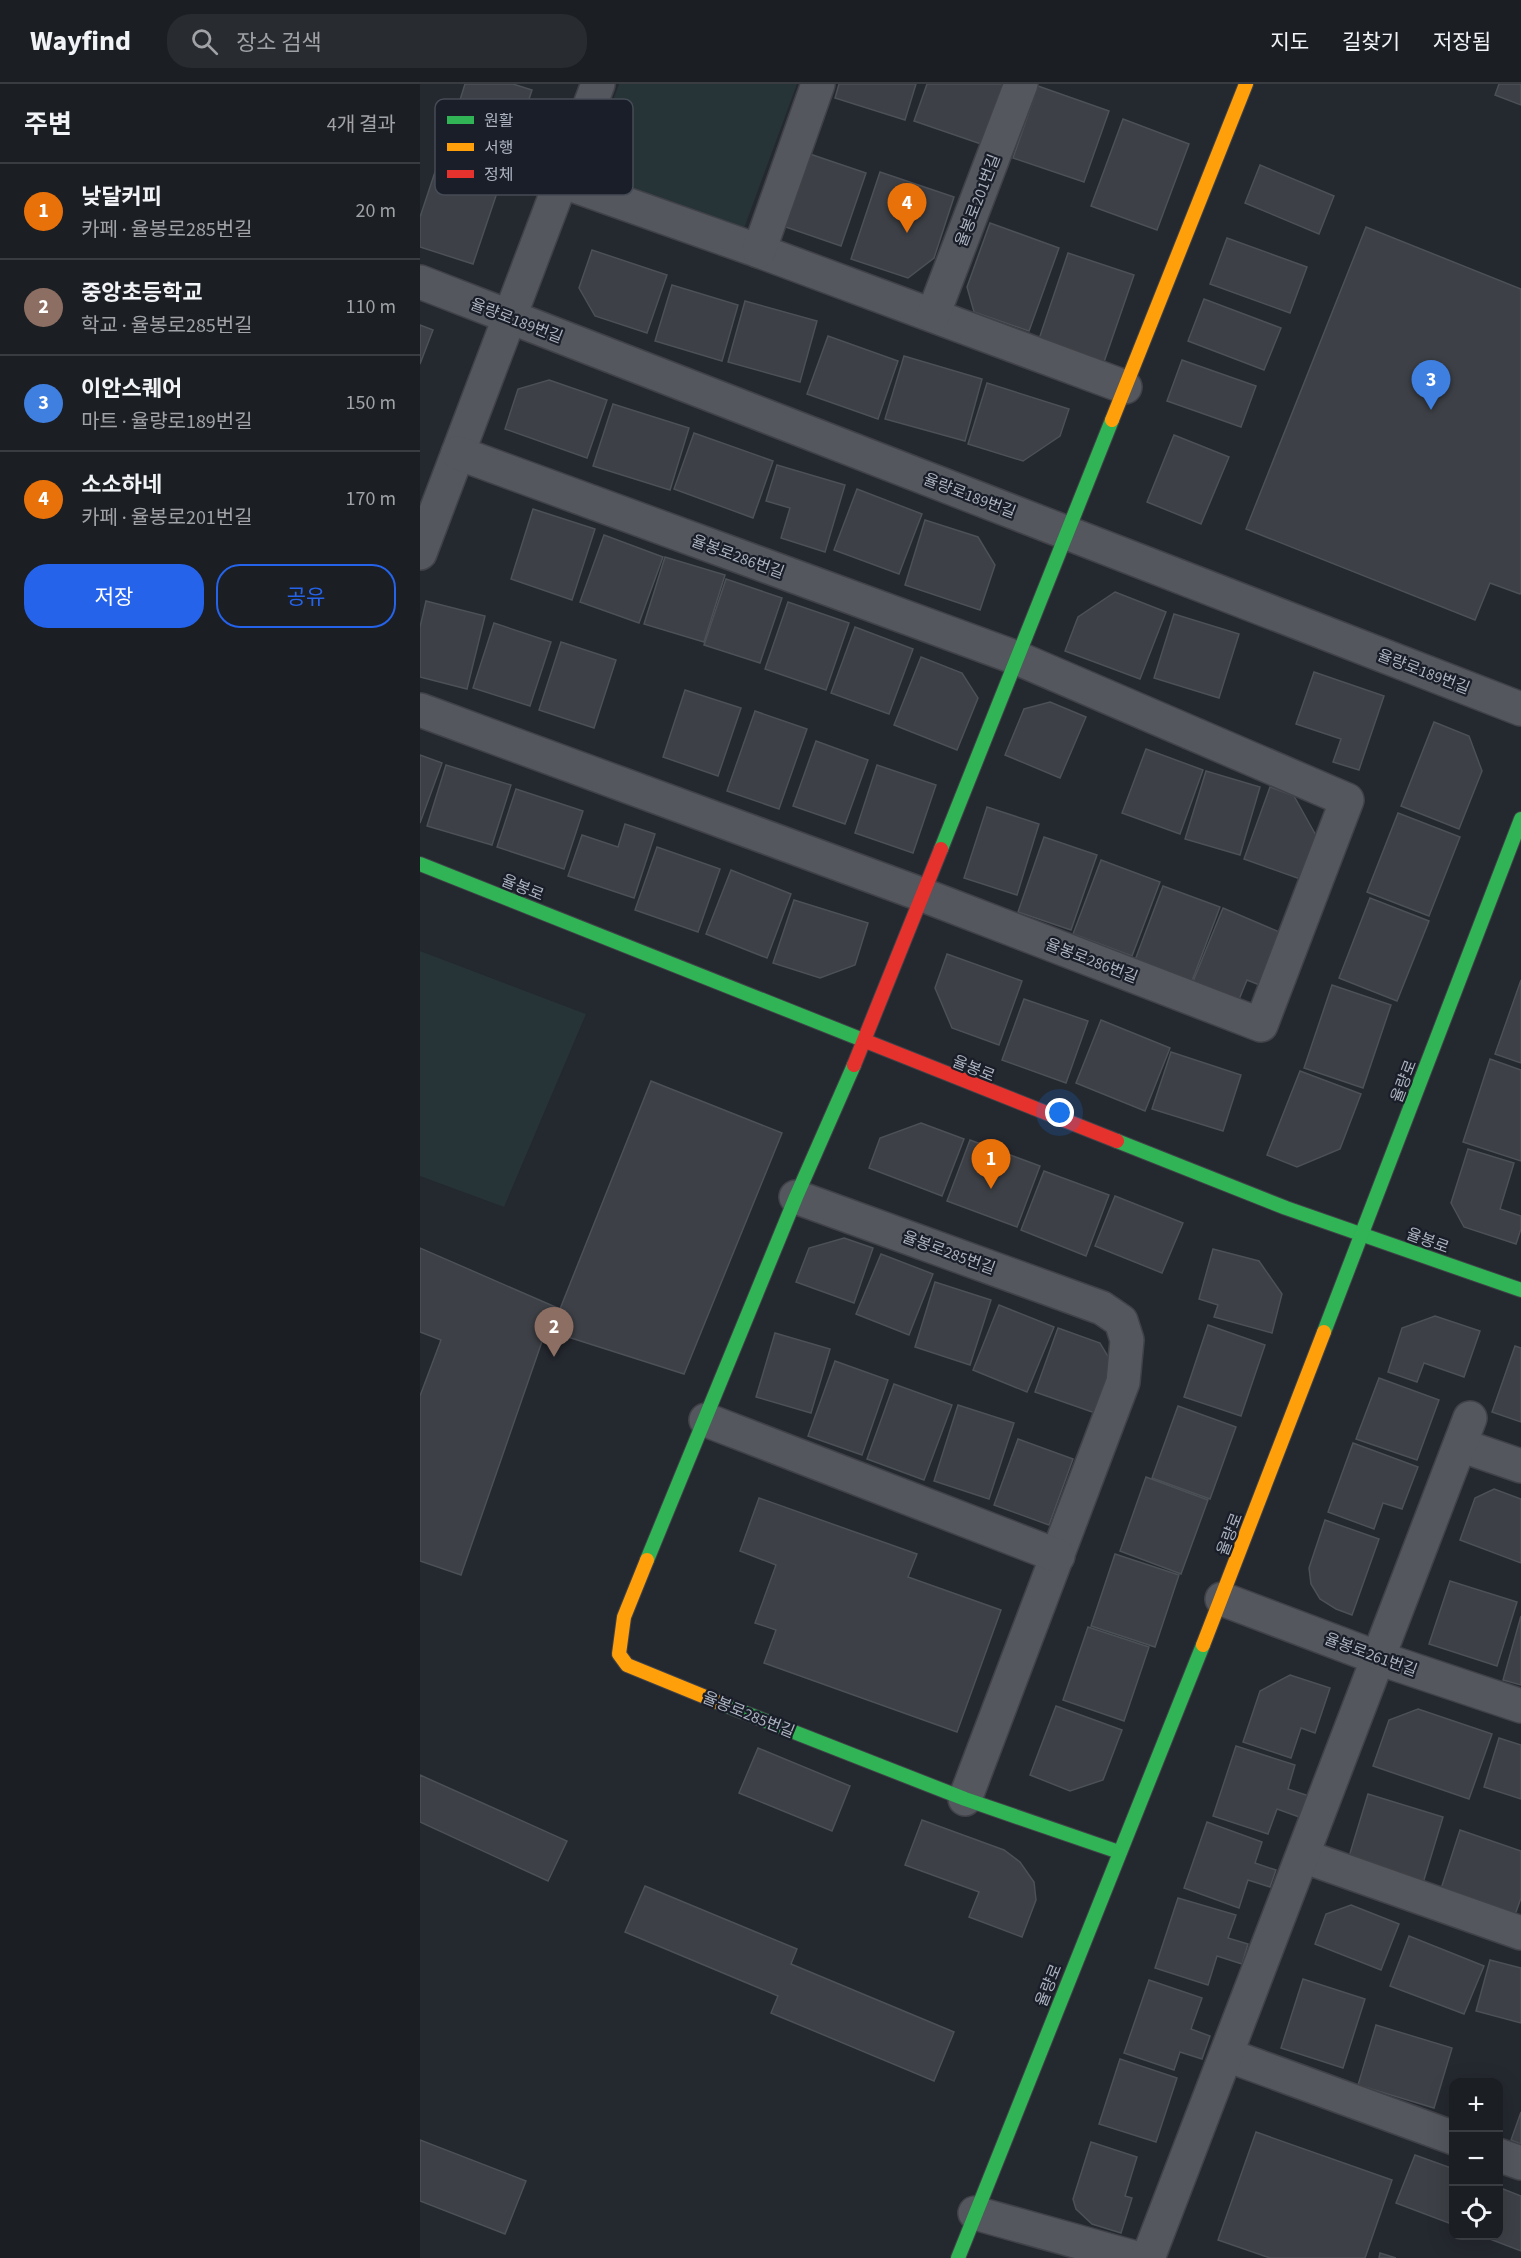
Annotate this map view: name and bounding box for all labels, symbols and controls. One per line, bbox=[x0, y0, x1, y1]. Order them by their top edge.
search box bbox=[167, 14, 587, 68]
text: Wayfind bbox=[30, 21, 131, 61]
icon: search bbox=[188, 25, 221, 58]
text: 장소 검색 bbox=[236, 27, 322, 59]
text: 지도 bbox=[1270, 27, 1309, 57]
text: 길찾기 bbox=[1342, 27, 1400, 57]
text: 저장됨 bbox=[1433, 27, 1491, 57]
legend bbox=[435, 99, 633, 195]
text: 주변 bbox=[24, 106, 72, 143]
text: 원활 bbox=[484, 110, 514, 132]
text: 4개 결과 bbox=[327, 111, 396, 139]
text: 서행 bbox=[484, 137, 513, 159]
street label: 율봉로201번길 bbox=[950, 151, 1006, 250]
text: 정체 bbox=[484, 164, 513, 186]
text: 낮달커피 bbox=[81, 181, 162, 213]
pin: 4 bbox=[888, 184, 926, 233]
text: 1 bbox=[38, 197, 49, 225]
text: 20 m bbox=[356, 197, 396, 225]
text: 카페 · 율봉로285번길 bbox=[81, 216, 253, 244]
text: 중앙초등학교 bbox=[81, 277, 202, 309]
text: 2 bbox=[38, 293, 49, 321]
text: 110 m bbox=[346, 293, 396, 321]
street label: 율량로189번길 bbox=[467, 293, 566, 349]
text: 학교 · 율봉로285번길 bbox=[81, 312, 253, 340]
pin: 3 bbox=[1412, 360, 1450, 410]
text: 이안스퀘어 bbox=[81, 373, 182, 405]
text: 3 bbox=[38, 389, 49, 417]
text: 150 m bbox=[346, 389, 396, 417]
text: 마트 · 율량로189번길 bbox=[81, 408, 253, 436]
street label: 율량로189번길 bbox=[920, 468, 1019, 524]
text: 소소하네 bbox=[81, 469, 162, 501]
text: 4 bbox=[38, 485, 49, 513]
text: 170 m bbox=[346, 485, 396, 513]
text: 카페 · 율봉로201번길 bbox=[81, 504, 253, 532]
street label: 율봉로286번길 bbox=[688, 530, 787, 584]
button: 저장 bbox=[24, 564, 204, 628]
button: 공유 bbox=[216, 564, 396, 628]
street label: 율량로189번길 bbox=[1374, 644, 1473, 700]
street label: 율봉로 bbox=[498, 869, 547, 907]
street label: 율봉로286번길 bbox=[1042, 933, 1141, 989]
street label: 율봉로 bbox=[949, 1050, 998, 1088]
street label: 율량로 bbox=[1386, 1057, 1422, 1106]
your location bbox=[1045, 1098, 1074, 1127]
pin: 1 bbox=[972, 1140, 1010, 1189]
street label: 율봉로 bbox=[1403, 1223, 1452, 1259]
street label: 율봉로285번길 bbox=[899, 1226, 998, 1280]
pin: 2 bbox=[534, 1308, 574, 1357]
street label: 율량로 bbox=[1212, 1510, 1248, 1559]
street label: 율봉로261번길 bbox=[1321, 1628, 1420, 1682]
street label: 율봉로285번길 bbox=[699, 1686, 798, 1743]
street label: 율량로 bbox=[1030, 1961, 1068, 2010]
map controls bbox=[1449, 2078, 1503, 2240]
button: + bbox=[1449, 2078, 1503, 2132]
button: − bbox=[1449, 2132, 1503, 2186]
button: locate bbox=[1449, 2186, 1503, 2240]

